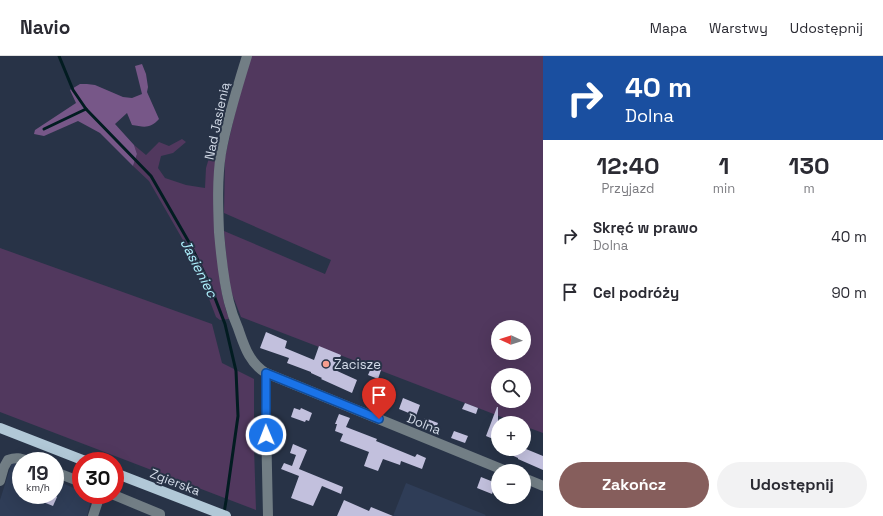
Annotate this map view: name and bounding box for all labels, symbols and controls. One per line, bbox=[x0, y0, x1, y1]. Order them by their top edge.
text: Navio bbox=[20, 15, 70, 40]
text: Mapa bbox=[650, 19, 687, 37]
text: Warstwy bbox=[709, 19, 768, 37]
text: Udostępnij bbox=[790, 19, 863, 37]
text: 40 m bbox=[625, 69, 692, 105]
icon: right bbox=[559, 72, 611, 124]
street label: Nad Jasienią bbox=[200, 80, 234, 161]
text: Dolna bbox=[625, 104, 674, 127]
text: 12:40 bbox=[596, 150, 659, 181]
text: 1 bbox=[719, 150, 729, 181]
text: 130 bbox=[789, 150, 830, 181]
text: Przyjazd bbox=[601, 180, 654, 197]
text: min bbox=[713, 180, 735, 197]
text: m bbox=[804, 180, 815, 197]
text: Skręć w prawo bbox=[593, 218, 698, 237]
icon: right bbox=[559, 225, 581, 247]
text: 40 m bbox=[831, 227, 867, 246]
water label: Jasieniec bbox=[177, 236, 222, 301]
text: Dolna bbox=[593, 237, 628, 254]
icon: arrive bbox=[559, 281, 581, 303]
text: Cel podróży bbox=[593, 283, 679, 302]
text: 90 m bbox=[831, 283, 867, 302]
north arrow bbox=[491, 320, 531, 360]
map controls bbox=[491, 320, 531, 504]
place label: Zacisze bbox=[334, 356, 381, 373]
marker: Zacisze bbox=[321, 359, 331, 369]
button: search bbox=[491, 368, 531, 408]
pin bbox=[362, 378, 396, 419]
icon: arrive bbox=[368, 384, 390, 406]
street label: Dolna bbox=[404, 410, 444, 439]
position arrow bbox=[245, 414, 287, 456]
button: + bbox=[491, 416, 531, 456]
speed limit sign: 30 bbox=[72, 452, 124, 504]
text: 19 bbox=[27, 460, 49, 486]
button: Zakończ bbox=[559, 462, 709, 508]
button: Udostępnij bbox=[717, 462, 867, 508]
button: − bbox=[491, 464, 531, 504]
street label: Zgierska bbox=[147, 465, 203, 500]
text: km/h bbox=[26, 481, 50, 494]

